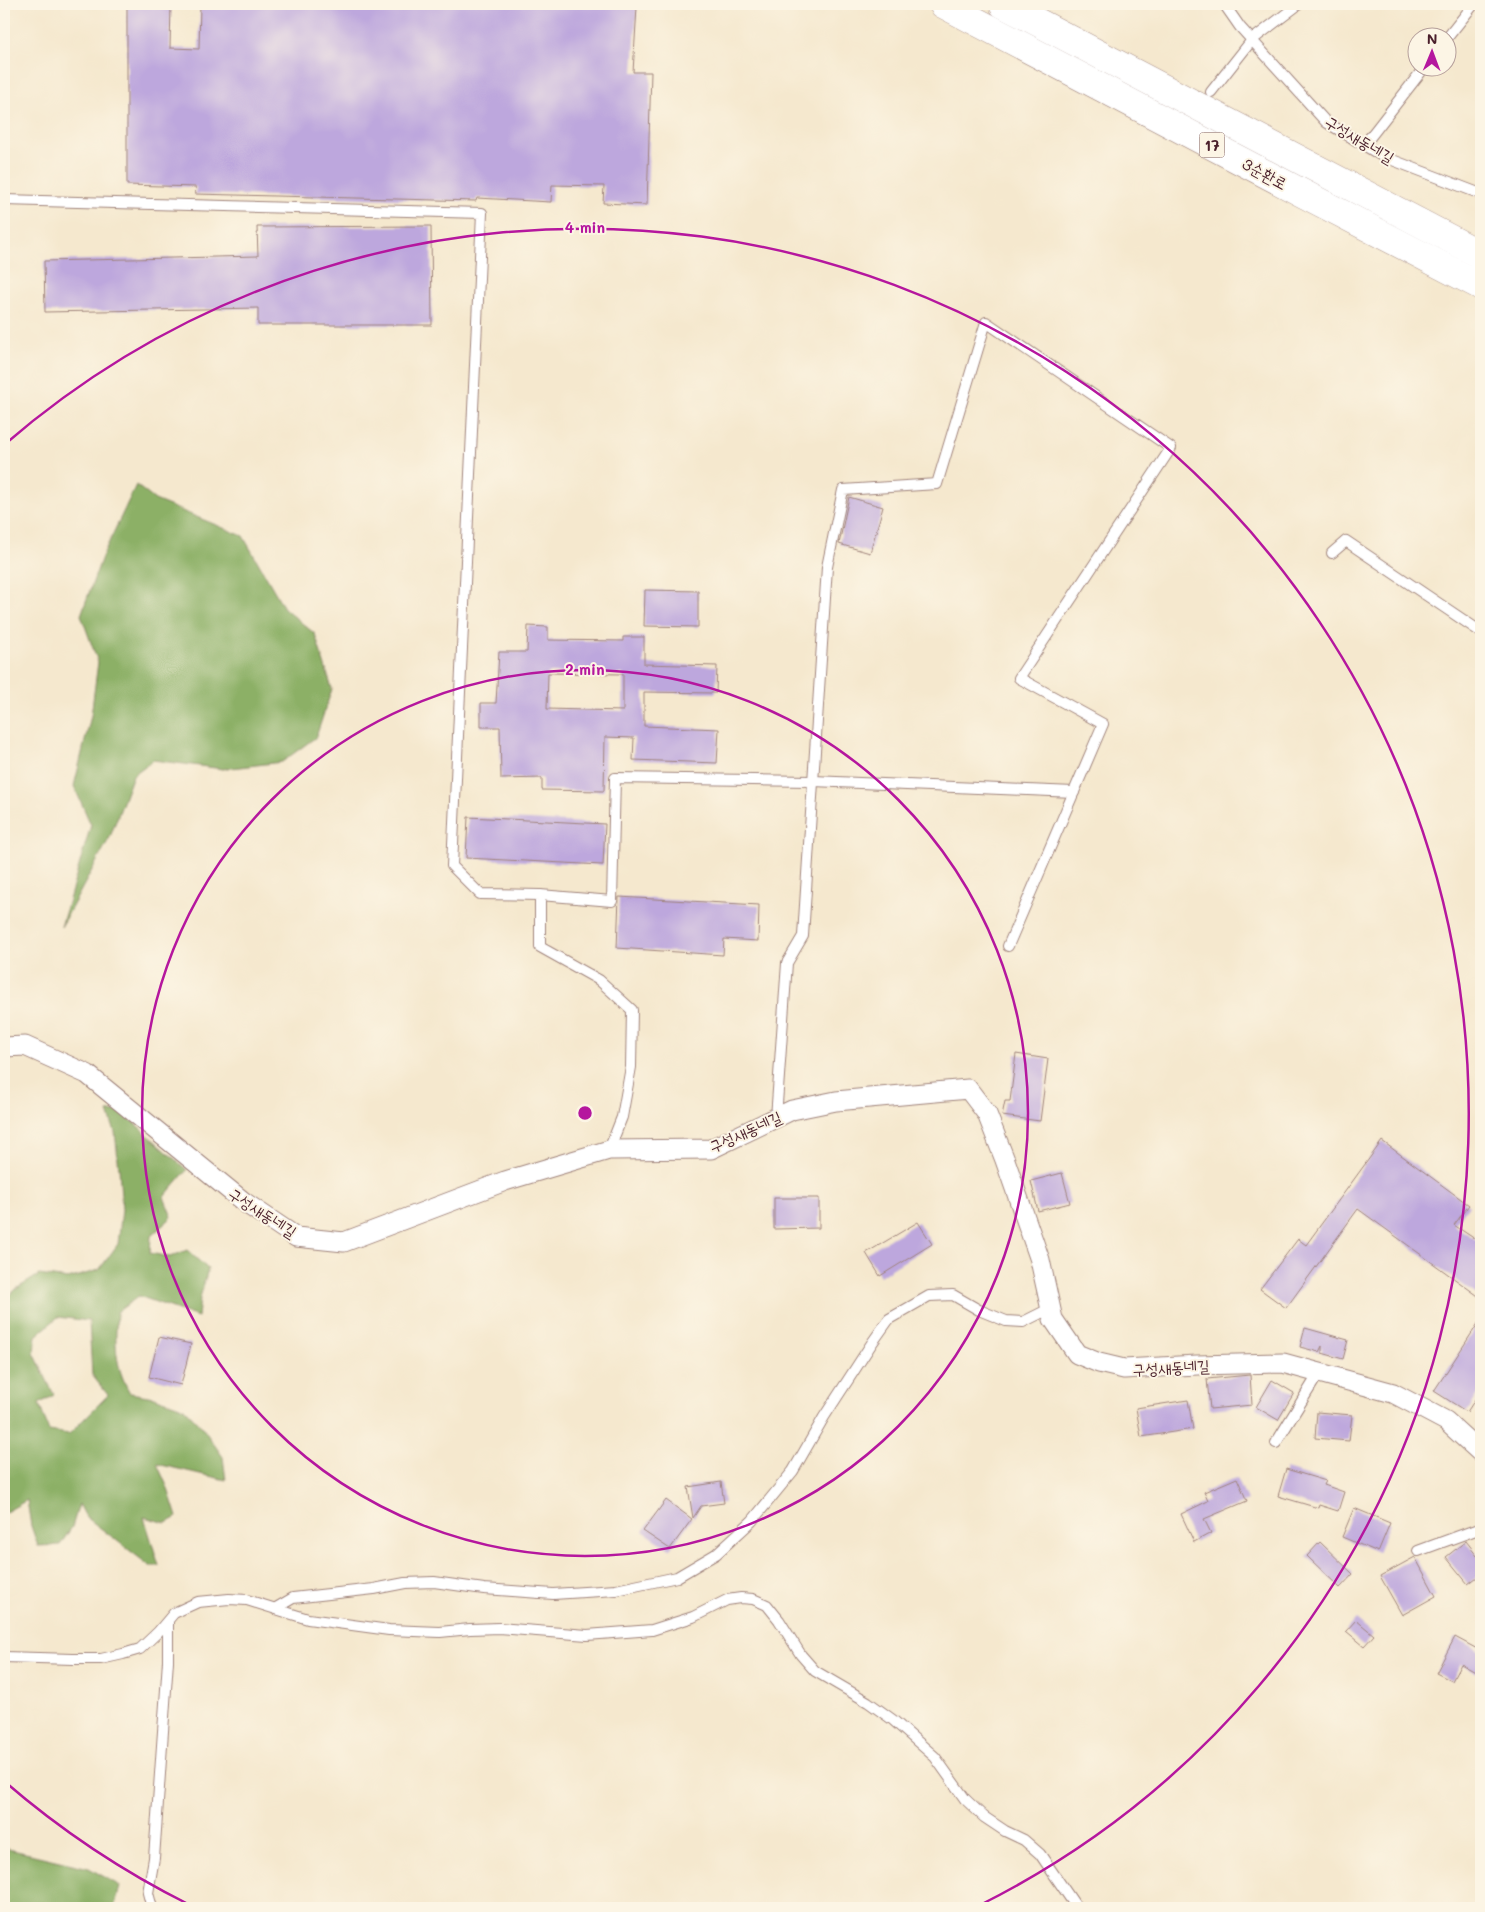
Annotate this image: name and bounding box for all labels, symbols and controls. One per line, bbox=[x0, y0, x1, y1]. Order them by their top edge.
north arrow bbox=[1408, 28, 1458, 78]
text: N bbox=[1427, 29, 1438, 48]
street label: 구성새동네길 bbox=[1321, 110, 1399, 168]
road number: 17 bbox=[1200, 132, 1224, 158]
street label: 3순환로 bbox=[1239, 152, 1291, 194]
text: 4 min bbox=[565, 217, 605, 237]
text: 2 min bbox=[565, 659, 605, 679]
centre of rings bbox=[576, 1104, 594, 1122]
street label: 구성새동네길 bbox=[705, 1106, 785, 1156]
street label: 구성새동네길 bbox=[225, 1182, 301, 1242]
street label: 구성새동네길 bbox=[1132, 1354, 1210, 1380]

